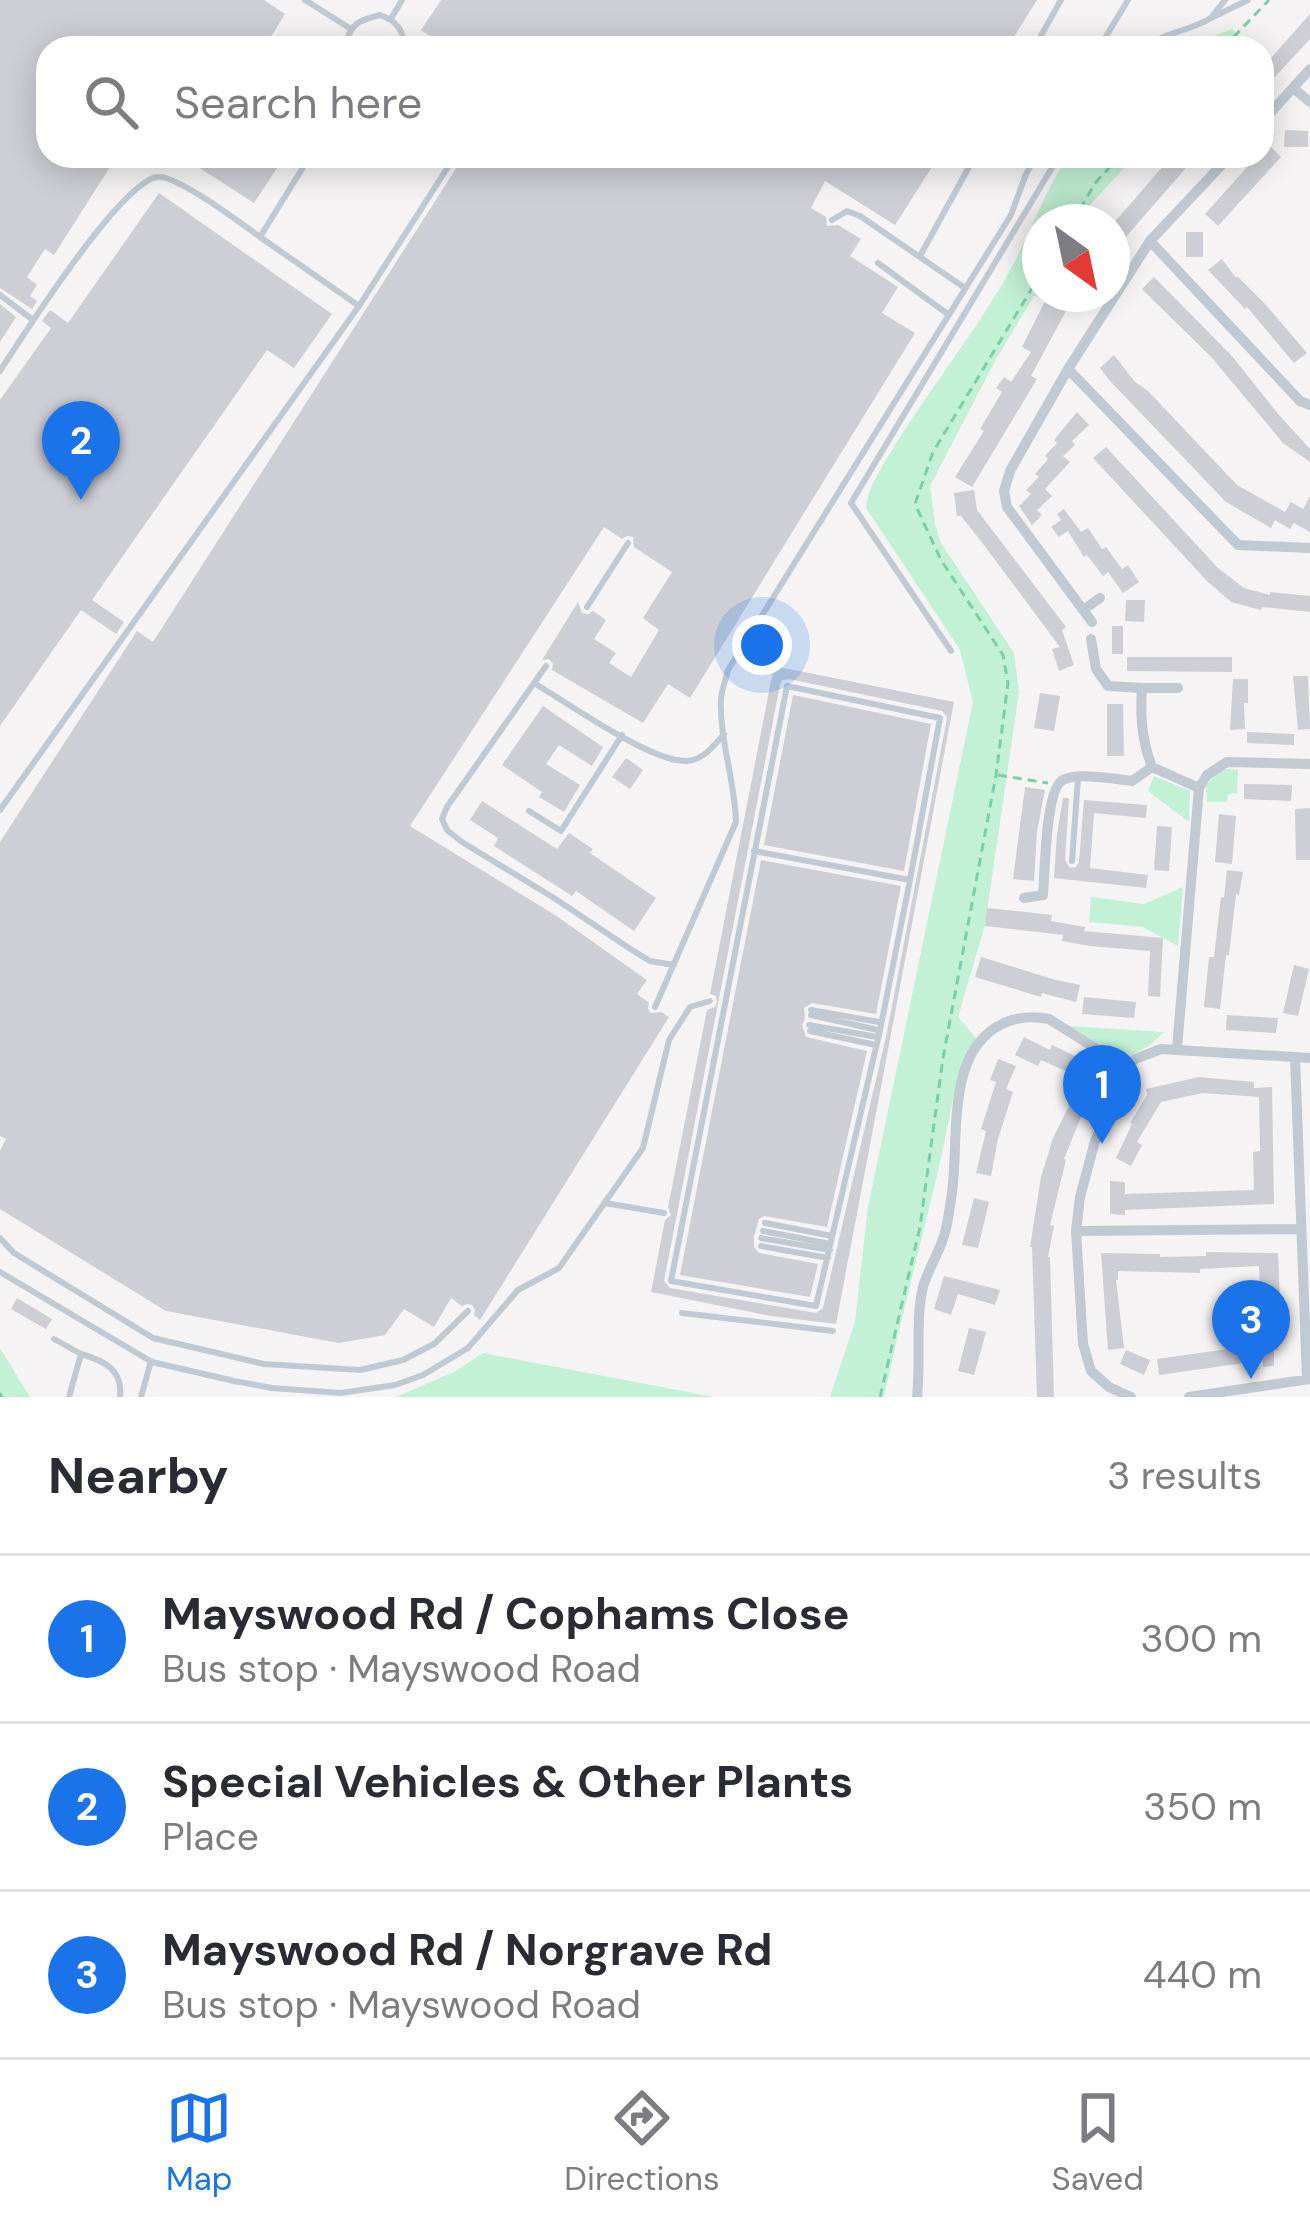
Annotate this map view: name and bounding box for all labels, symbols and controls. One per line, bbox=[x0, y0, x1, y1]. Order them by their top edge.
search box bbox=[36, 36, 1274, 168]
icon: search bbox=[78, 69, 144, 135]
text: Search here bbox=[174, 73, 422, 132]
north arrow bbox=[1022, 204, 1130, 312]
pin: 2 bbox=[42, 401, 120, 500]
your location bbox=[732, 615, 792, 675]
pin: 1 bbox=[1063, 1045, 1141, 1144]
pin: 3 bbox=[1212, 1280, 1290, 1379]
text: Nearby bbox=[48, 1442, 229, 1509]
text: 3 results bbox=[1107, 1450, 1262, 1501]
text: Mayswood Rd / Cophams Close bbox=[162, 1584, 850, 1643]
text: 1 bbox=[80, 1613, 94, 1664]
text: 300 m bbox=[1140, 1613, 1262, 1664]
text: Bus stop · Mayswood Road bbox=[162, 1643, 641, 1694]
text: Special Vehicles & Other Plants bbox=[162, 1752, 853, 1811]
text: 2 bbox=[76, 1781, 98, 1832]
text: 350 m bbox=[1143, 1781, 1262, 1832]
text: Place bbox=[162, 1811, 259, 1862]
text: Mayswood Rd / Norgrave Rd bbox=[162, 1920, 772, 1979]
text: 3 bbox=[75, 1949, 99, 2000]
text: 440 m bbox=[1143, 1949, 1262, 2000]
text: Bus stop · Mayswood Road bbox=[162, 1979, 641, 2030]
tab: Map bbox=[166, 2085, 232, 2200]
tab: Directions bbox=[564, 2085, 720, 2200]
tab: Saved bbox=[1052, 2085, 1144, 2200]

